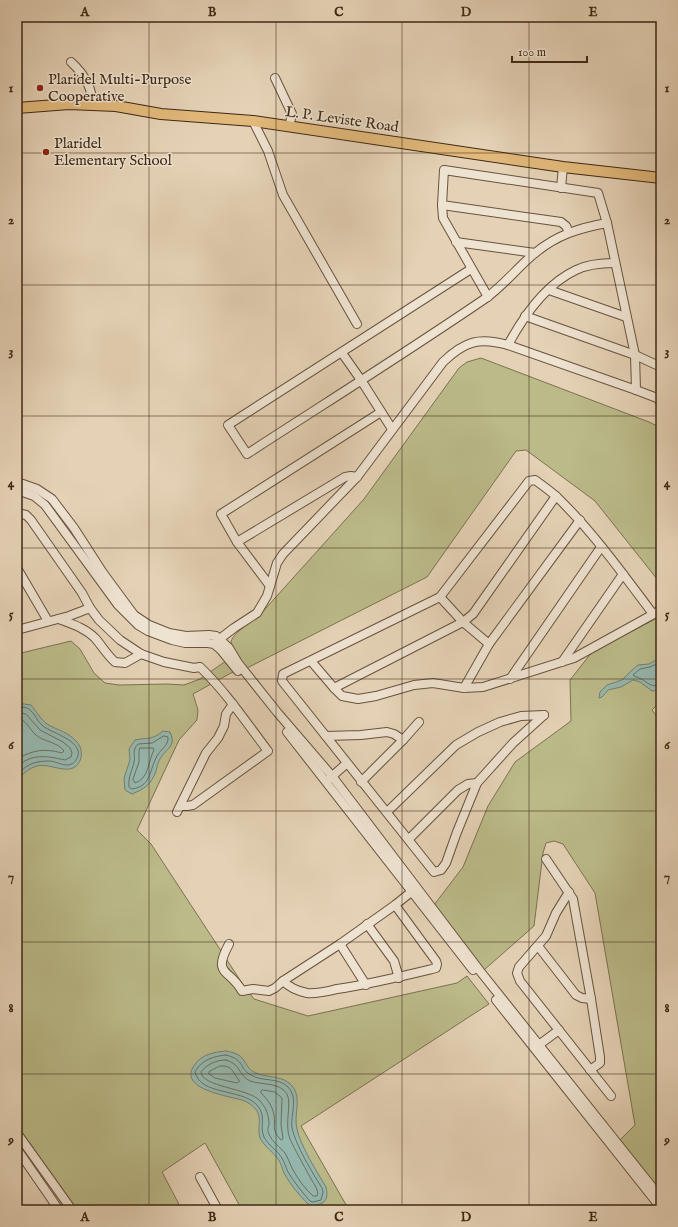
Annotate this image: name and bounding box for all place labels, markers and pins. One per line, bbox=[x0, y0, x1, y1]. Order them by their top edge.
place label: Plaridel Multi-Purpose Cooperative bbox=[48, 70, 191, 106]
marker: Plaridel Multi-Purpose Cooperative bbox=[35, 83, 45, 93]
place label: Plaridel Elementary School bbox=[54, 134, 173, 170]
marker: Plaridel Elementary School bbox=[41, 147, 51, 157]

